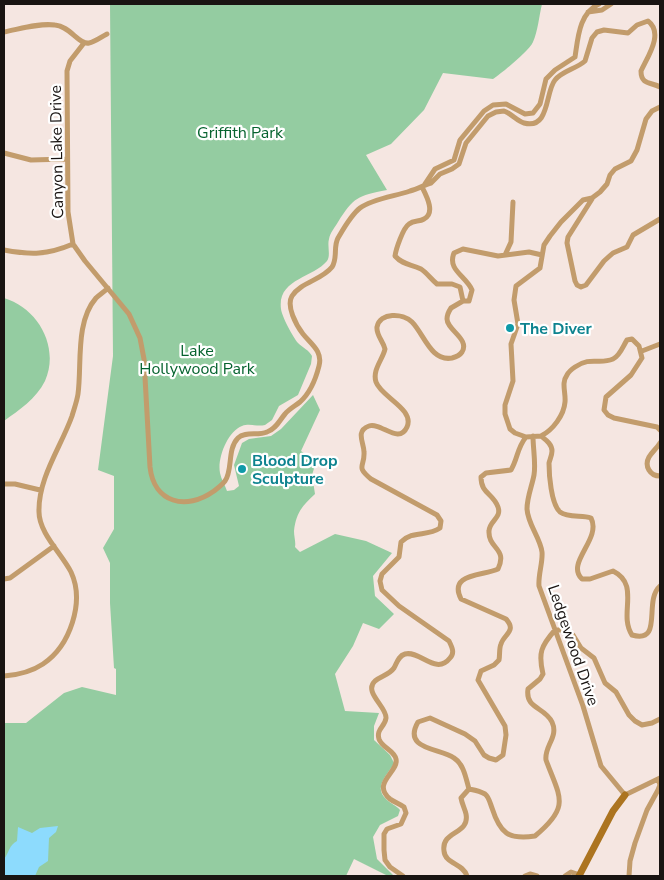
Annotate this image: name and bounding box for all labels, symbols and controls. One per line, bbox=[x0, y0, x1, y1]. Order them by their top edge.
street label: Canyon Lake Drive bbox=[45, 85, 69, 219]
park label: Griffith Park bbox=[197, 122, 284, 144]
place label: The Diver bbox=[520, 318, 593, 340]
marker: The Diver bbox=[504, 322, 516, 334]
park label: Lake Hollywood Park bbox=[139, 340, 256, 380]
place label: Blood Drop Sculpture bbox=[252, 450, 338, 490]
marker: Blood Drop Sculpture bbox=[236, 463, 248, 475]
street label: Ledgewood Drive bbox=[542, 582, 604, 709]

